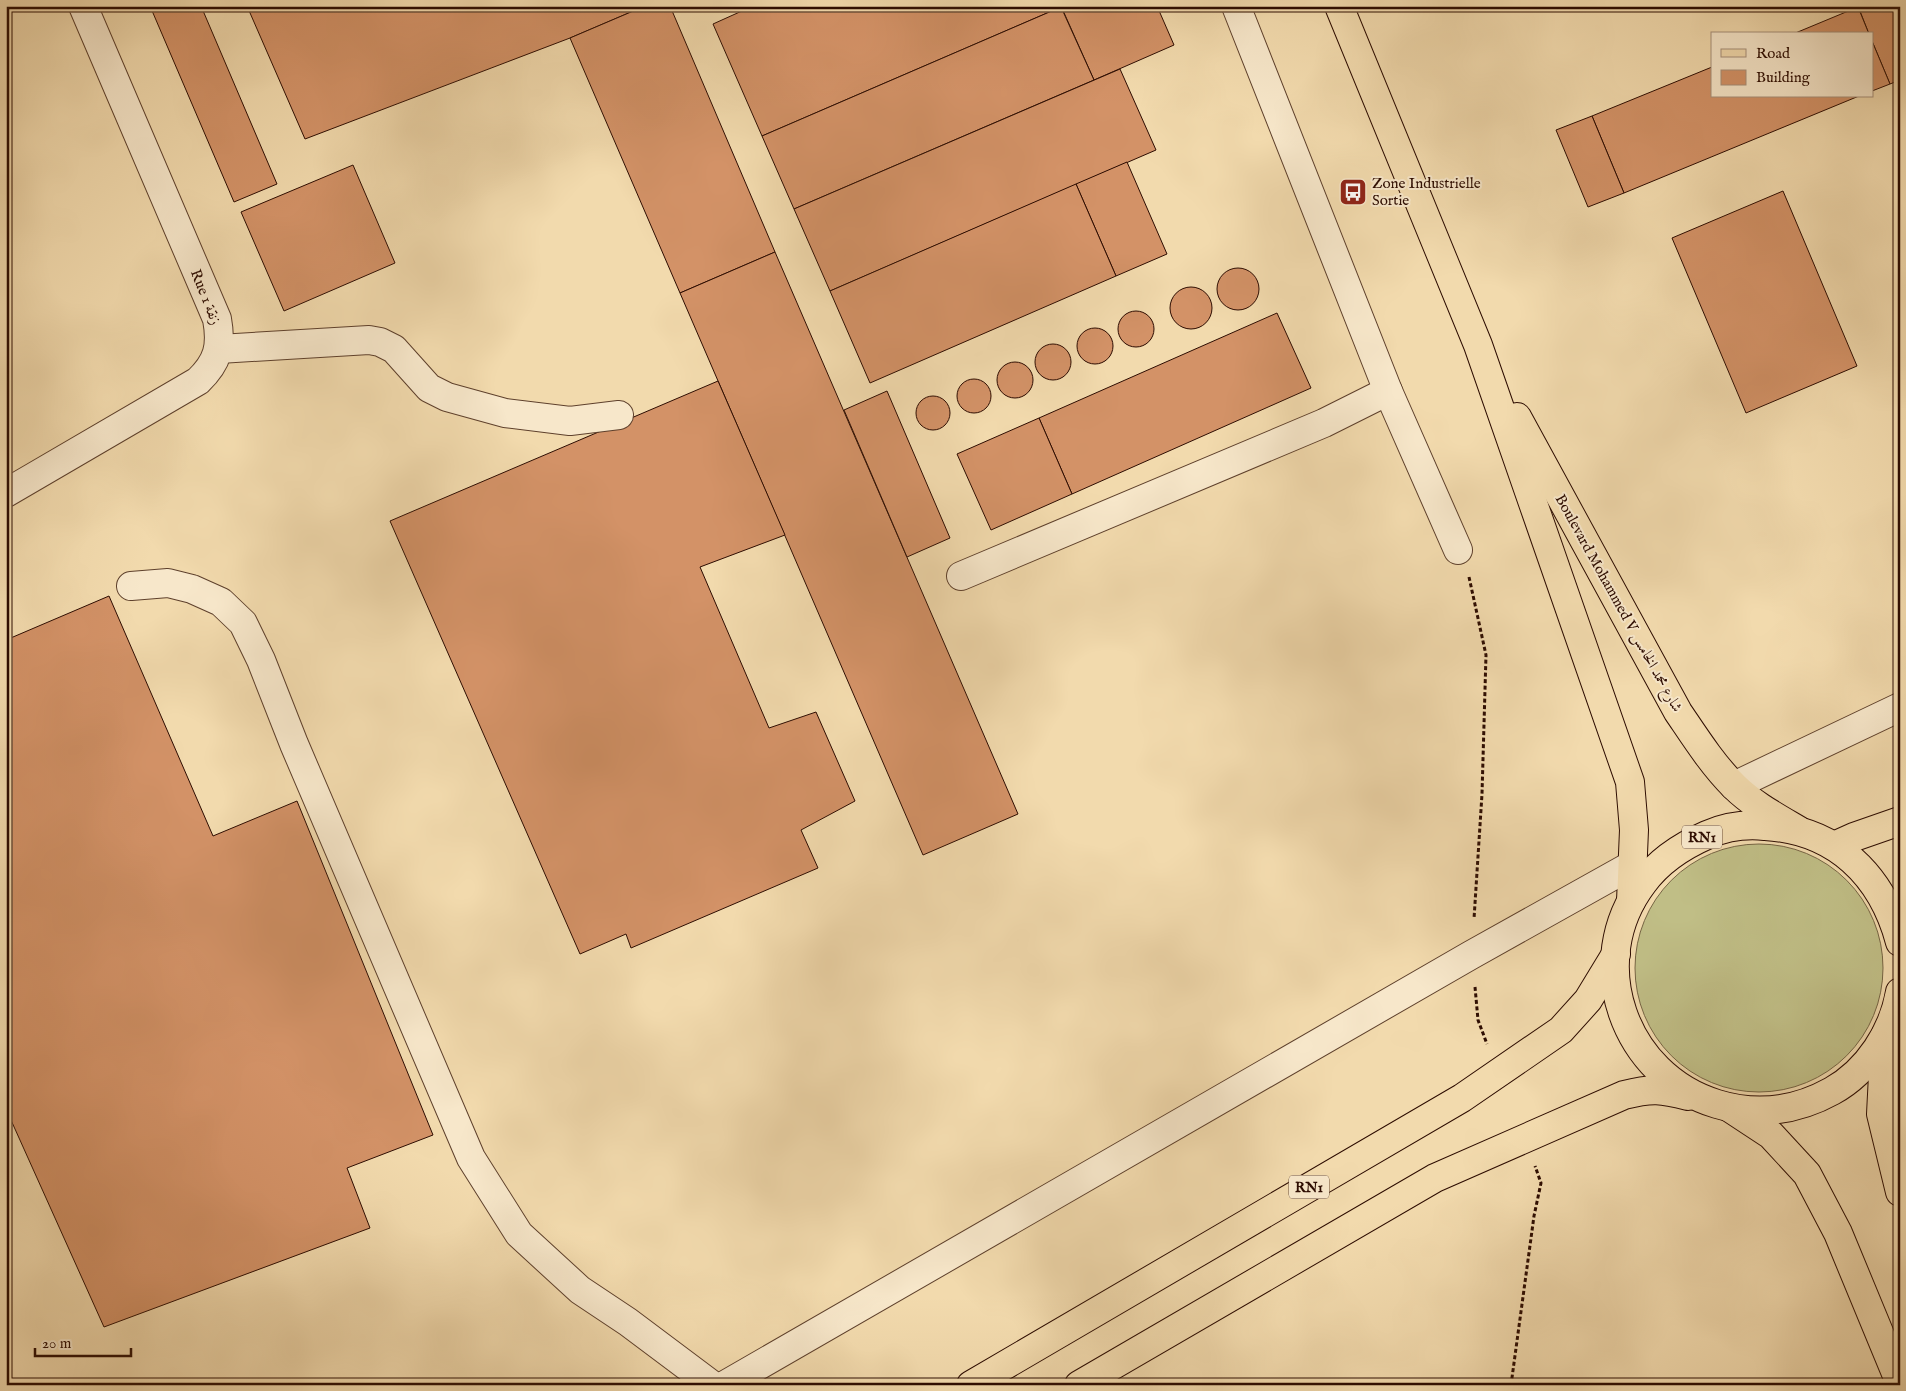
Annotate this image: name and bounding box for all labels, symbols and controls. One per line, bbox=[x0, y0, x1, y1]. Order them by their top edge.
legend bbox=[1711, 32, 1874, 98]
text: Road bbox=[1756, 44, 1791, 63]
text: Building bbox=[1756, 68, 1811, 87]
place label: Zone Industrielle Sortie bbox=[1372, 174, 1481, 210]
bus stop icon: Zone Industrielle Sortie bbox=[1338, 177, 1368, 207]
street label: Rue 1 زنقة bbox=[186, 267, 225, 328]
street label: Boulevard Mohammed V شارع محمد الخامس bbox=[1548, 491, 1687, 717]
road number: RN1 bbox=[1682, 826, 1722, 849]
road number: RN1 bbox=[1289, 1176, 1329, 1198]
scale bar bbox=[35, 1326, 131, 1358]
text: 20 m bbox=[42, 1334, 72, 1353]

